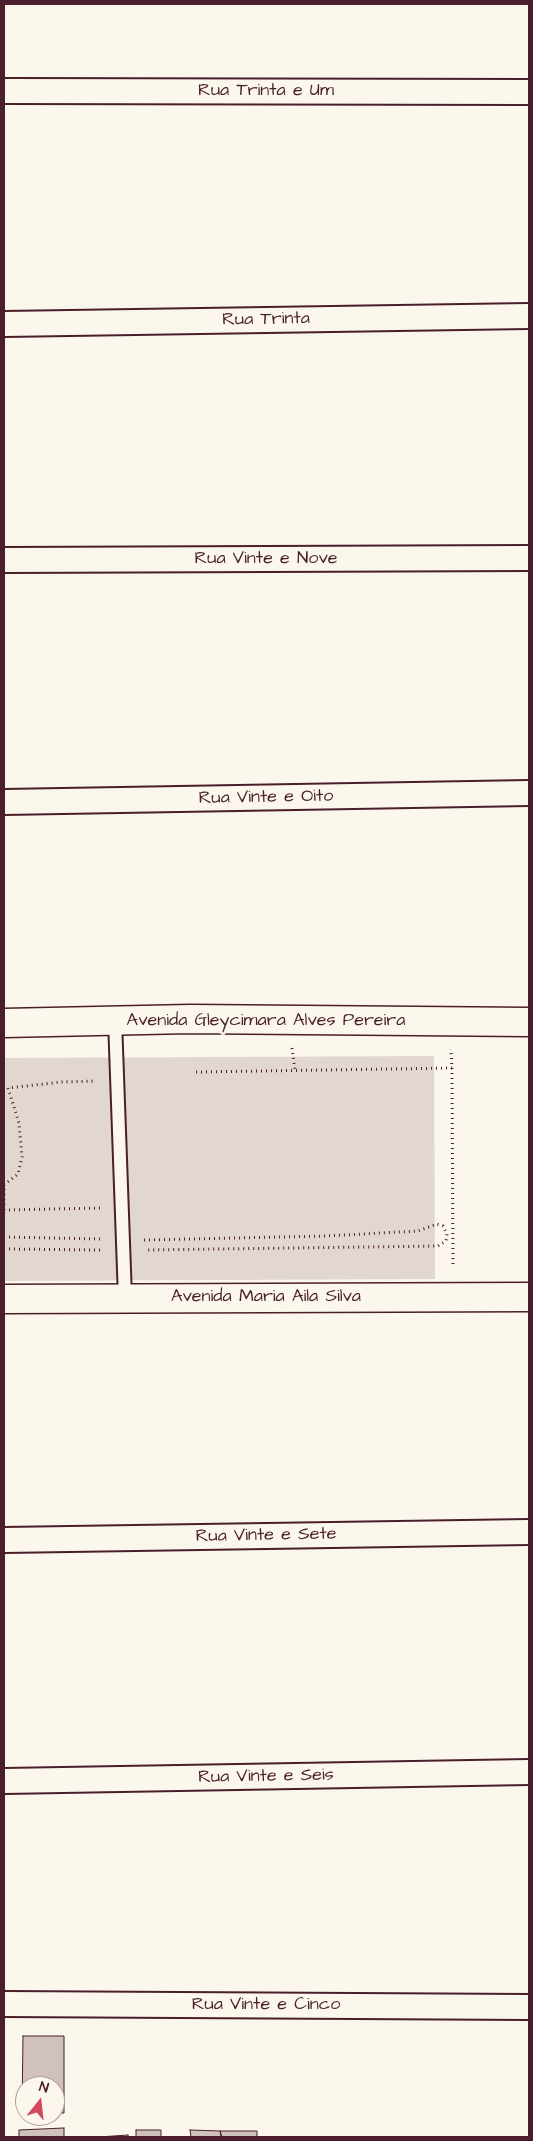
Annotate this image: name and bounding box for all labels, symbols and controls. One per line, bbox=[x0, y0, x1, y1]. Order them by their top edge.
street label: Rua Trinta e Um bbox=[198, 80, 334, 102]
street label: Rua Trinta bbox=[222, 308, 310, 332]
street label: Rua Vinte e Nove bbox=[195, 548, 337, 570]
street label: Rua Vinte e Oito bbox=[198, 786, 334, 810]
street label: Avenida Gleycimara Alves Pereira bbox=[127, 1010, 405, 1032]
street label: Avenida Maria Aila Silva bbox=[171, 1286, 361, 1308]
street label: Rua Vinte e Sete bbox=[195, 1524, 337, 1548]
street label: Rua Vinte e Seis bbox=[198, 1765, 334, 1789]
street label: Rua Vinte e Cinco bbox=[192, 1994, 340, 2016]
north arrow bbox=[15, 2076, 65, 2126]
text: N bbox=[37, 2077, 51, 2098]

